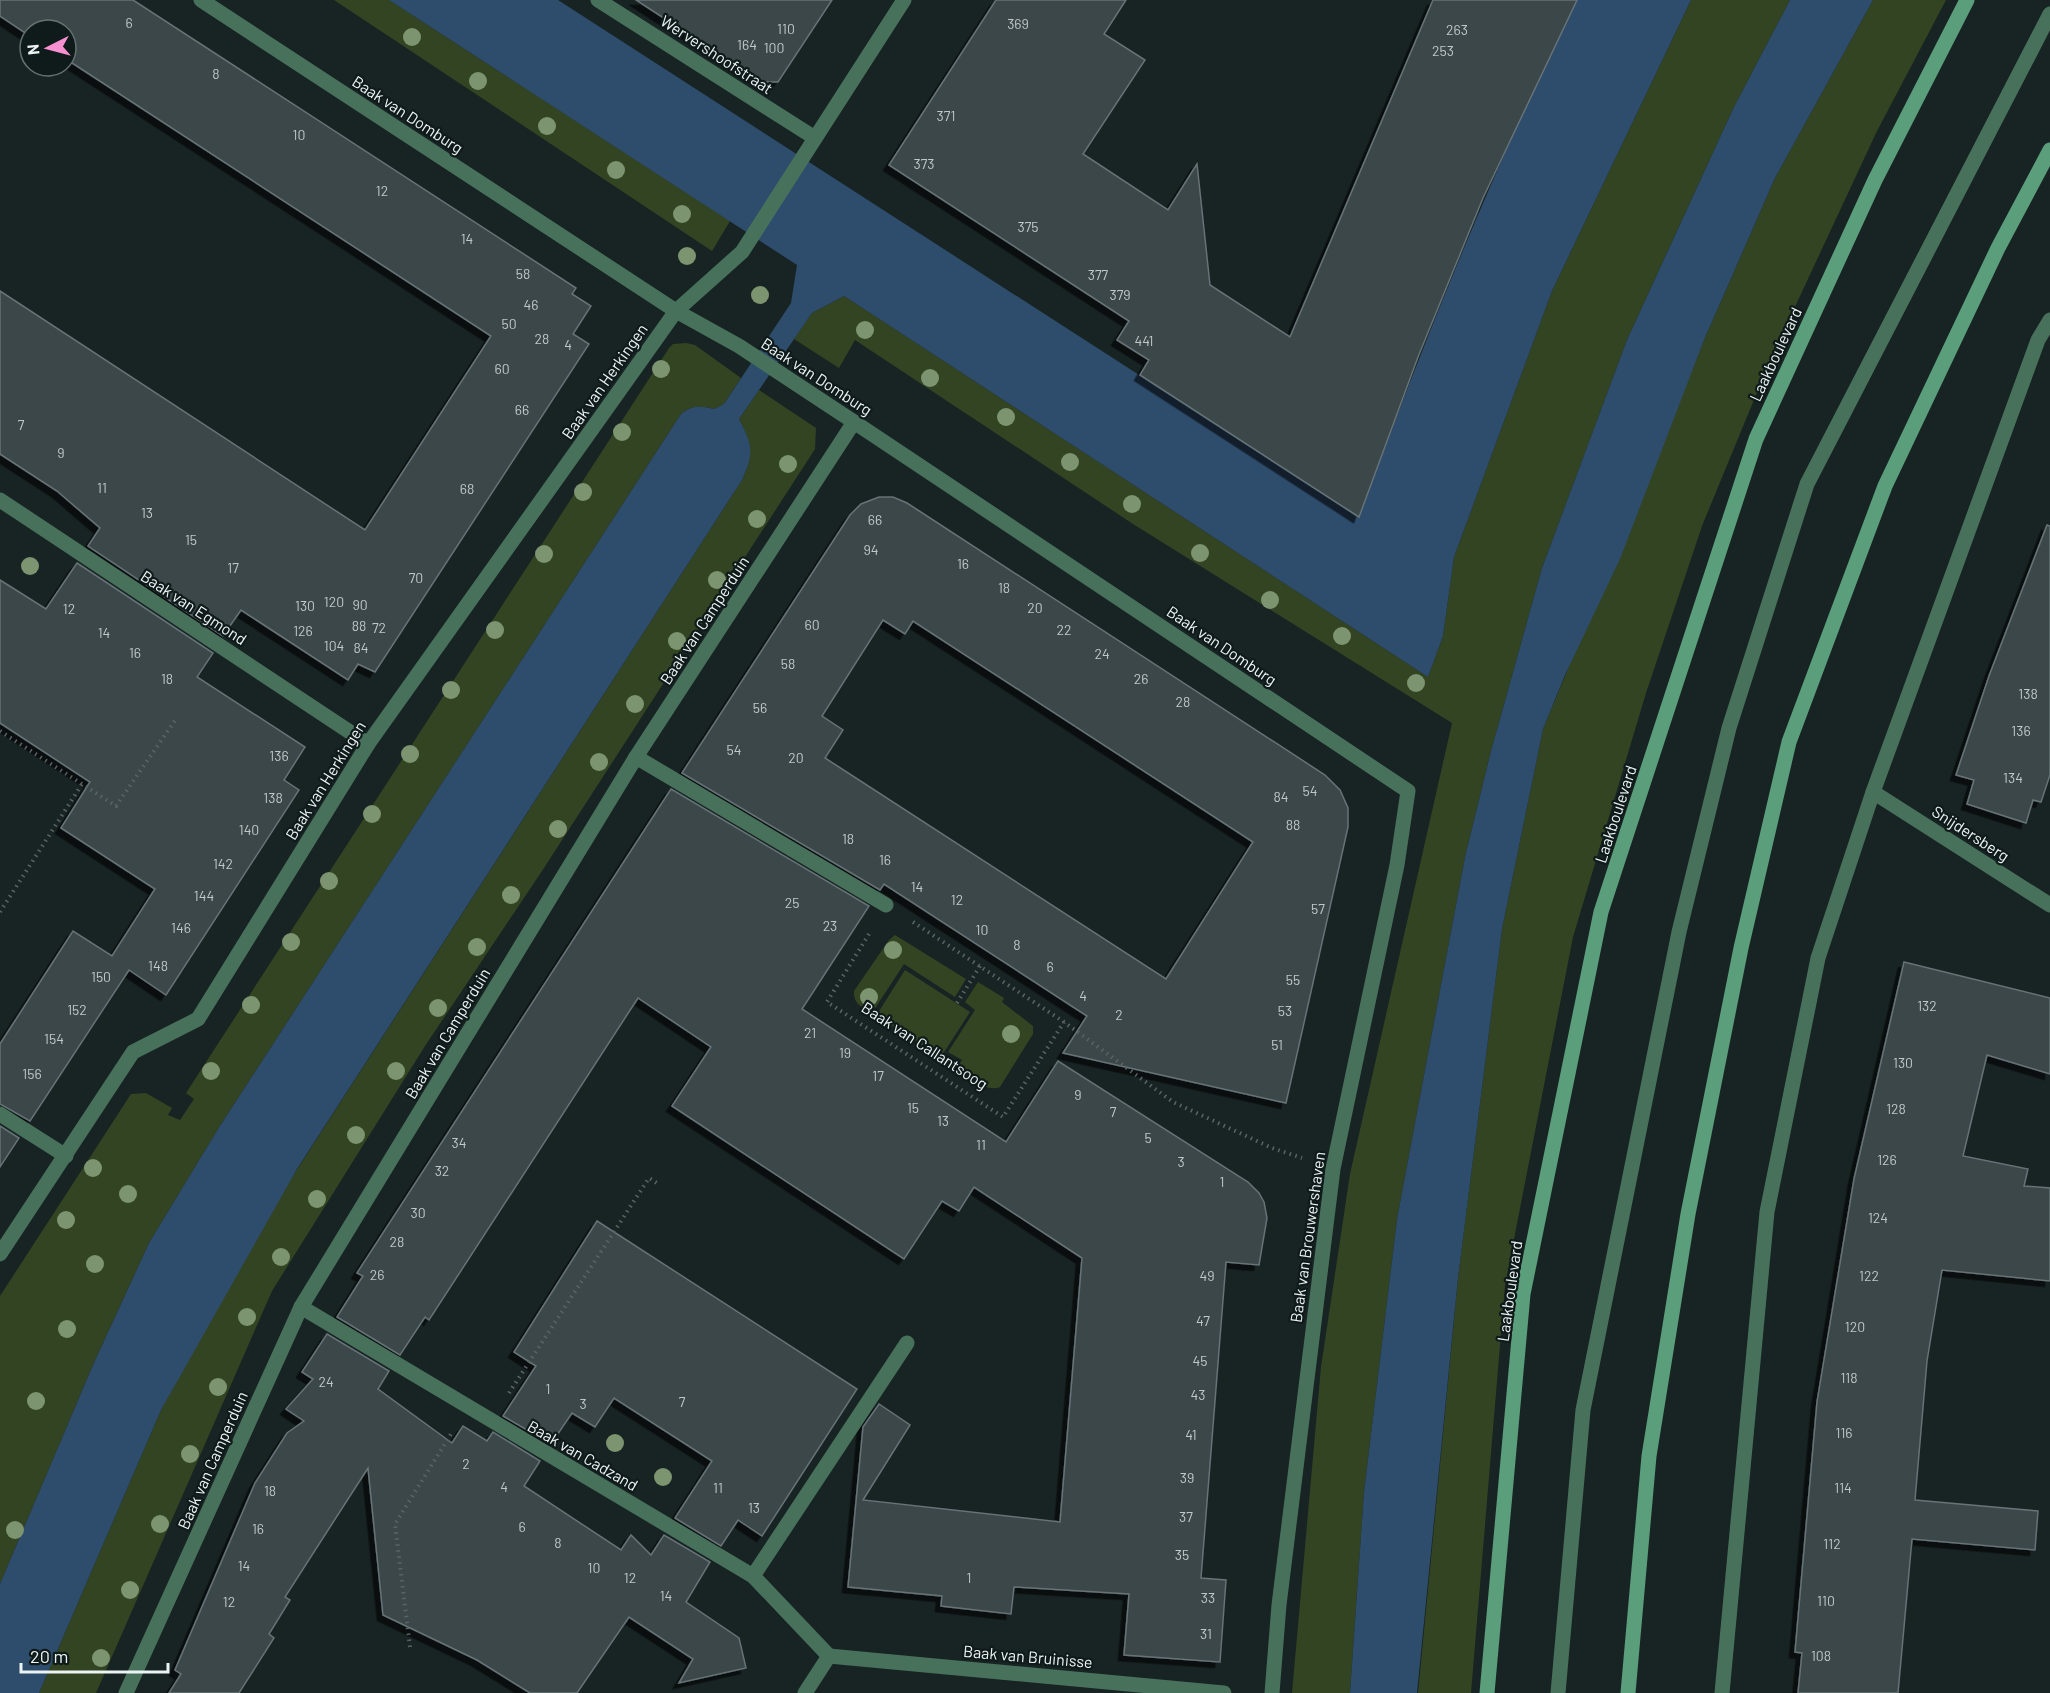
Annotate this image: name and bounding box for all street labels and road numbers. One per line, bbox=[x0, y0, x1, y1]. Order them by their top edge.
street label: Wervershoofstraat bbox=[657, 11, 777, 97]
street label: Baak van Domburg bbox=[349, 71, 467, 157]
street label: Laakboulevard bbox=[1745, 304, 1805, 404]
street label: Baak van Herkingen bbox=[557, 320, 651, 442]
street label: Baak van Domburg bbox=[758, 333, 876, 419]
street label: Baak van Camperduin bbox=[655, 552, 753, 688]
street label: Baak van Egmond bbox=[138, 566, 250, 648]
street label: Baak van Domburg bbox=[1164, 601, 1280, 689]
street label: Baak van Herkingen bbox=[281, 717, 369, 843]
street label: Laakboulevard bbox=[1590, 763, 1640, 865]
street label: Snijdersberg bbox=[1929, 801, 2013, 865]
street label: Baak van Camperduin bbox=[400, 964, 494, 1102]
street label: Baak van Callantsoog bbox=[858, 997, 992, 1093]
street label: Baak van Brouwershaven bbox=[1286, 1150, 1328, 1324]
street label: Laakboulevard bbox=[1493, 1239, 1525, 1343]
street label: Baak van Camperduin bbox=[173, 1388, 251, 1532]
street label: Baak van Cadzand bbox=[525, 1416, 641, 1494]
street label: Baak van Bruinisse bbox=[963, 1641, 1093, 1671]

